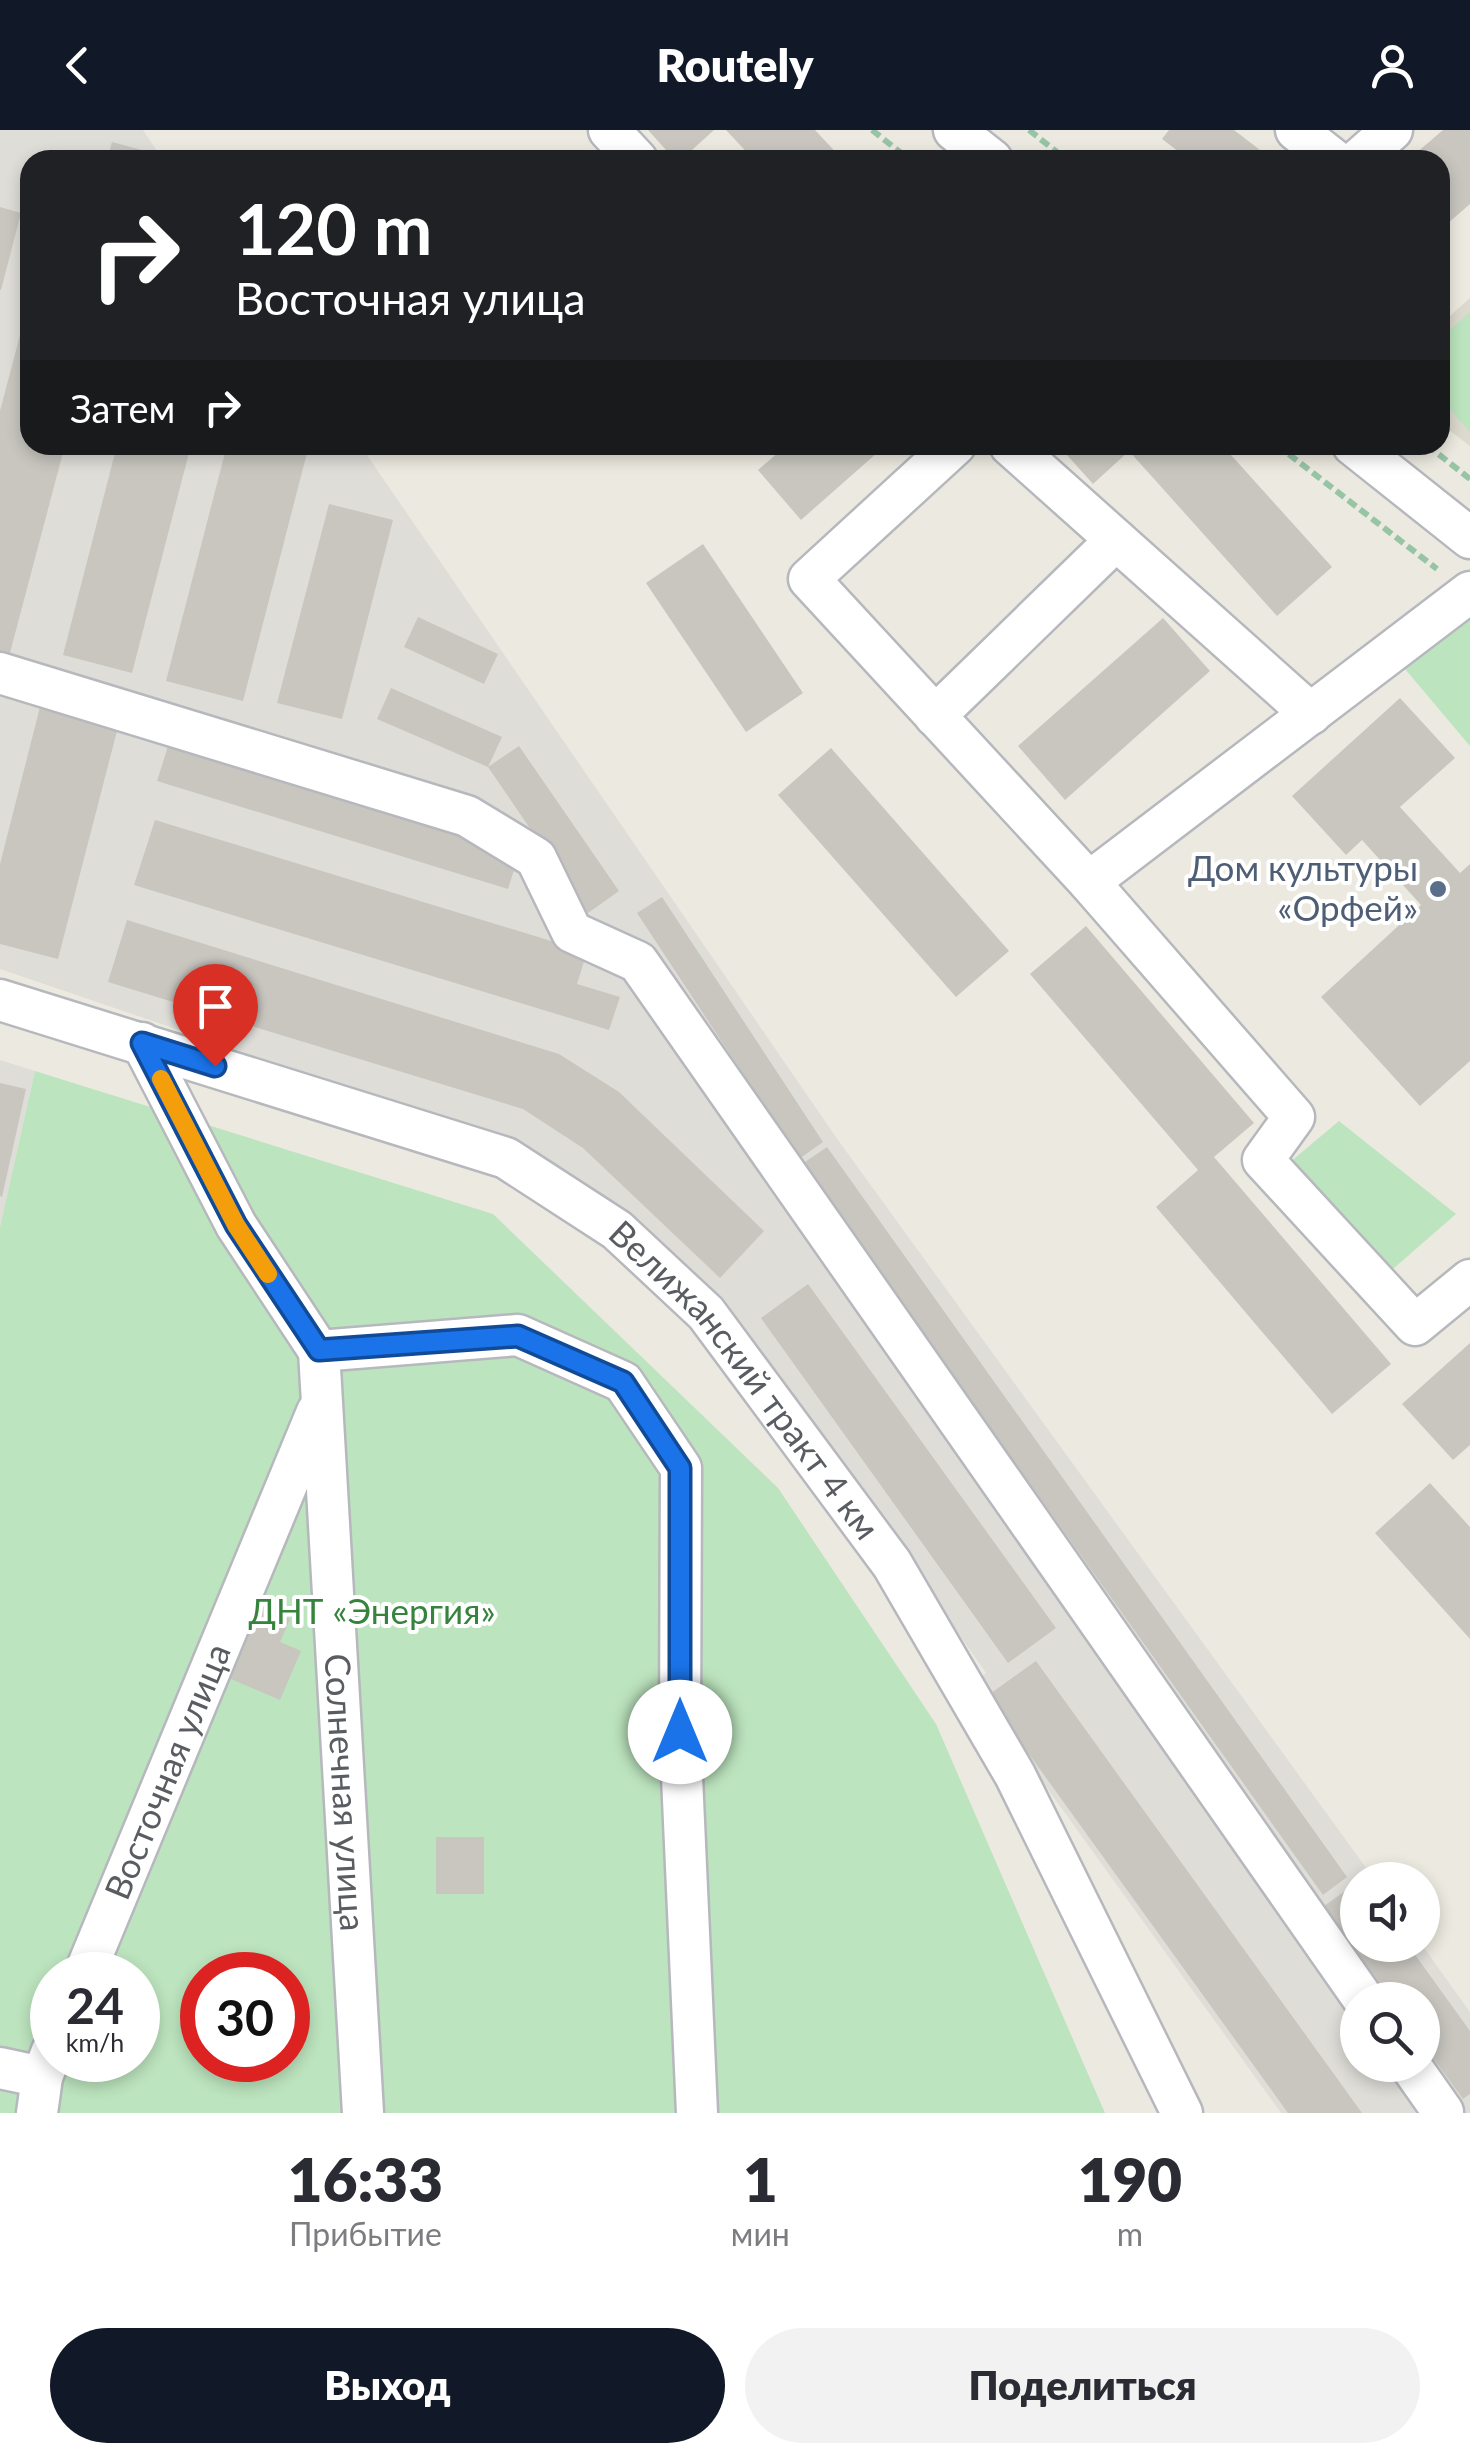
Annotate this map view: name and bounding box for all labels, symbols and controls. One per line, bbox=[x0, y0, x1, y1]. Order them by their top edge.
icon: back bbox=[50, 38, 105, 93]
text: Routely bbox=[656, 38, 814, 92]
icon: person bbox=[1365, 38, 1420, 93]
text: 120 m bbox=[235, 186, 432, 270]
icon: right bbox=[70, 190, 200, 320]
text: Восточная улица bbox=[235, 271, 586, 325]
icon: right bbox=[195, 380, 250, 435]
text: Затем bbox=[70, 385, 175, 431]
place label: Дом культуры «Орфей» bbox=[1188, 846, 1418, 928]
marker: Дом культуры «Орфей» bbox=[1427, 878, 1449, 900]
pin bbox=[173, 964, 258, 1067]
icon: arrive bbox=[188, 979, 243, 1034]
street label: Велижанский тракт 4 км bbox=[602, 1211, 889, 1547]
park label: ДНТ «Энергия» bbox=[249, 1589, 495, 1631]
street label: Восточная улица bbox=[95, 1637, 238, 1905]
street label: Солнечная улица bbox=[317, 1652, 375, 1932]
position arrow bbox=[628, 1680, 732, 1784]
map controls bbox=[1340, 1862, 1440, 2082]
button: sound bbox=[1340, 1862, 1440, 1962]
speed limit sign: 30 bbox=[180, 1952, 310, 2082]
text: 24 bbox=[66, 1975, 124, 2035]
button: search bbox=[1340, 1982, 1440, 2082]
text: km/h bbox=[66, 2027, 124, 2057]
text: 16:33 bbox=[288, 2143, 443, 2215]
text: 1 bbox=[743, 2143, 778, 2215]
text: 190 bbox=[1078, 2143, 1182, 2215]
text: Прибытие bbox=[289, 2214, 442, 2253]
text: мин bbox=[731, 2214, 790, 2253]
text: m bbox=[1117, 2214, 1143, 2253]
button: Выход bbox=[50, 2328, 725, 2443]
button: Поделиться bbox=[745, 2328, 1420, 2443]

